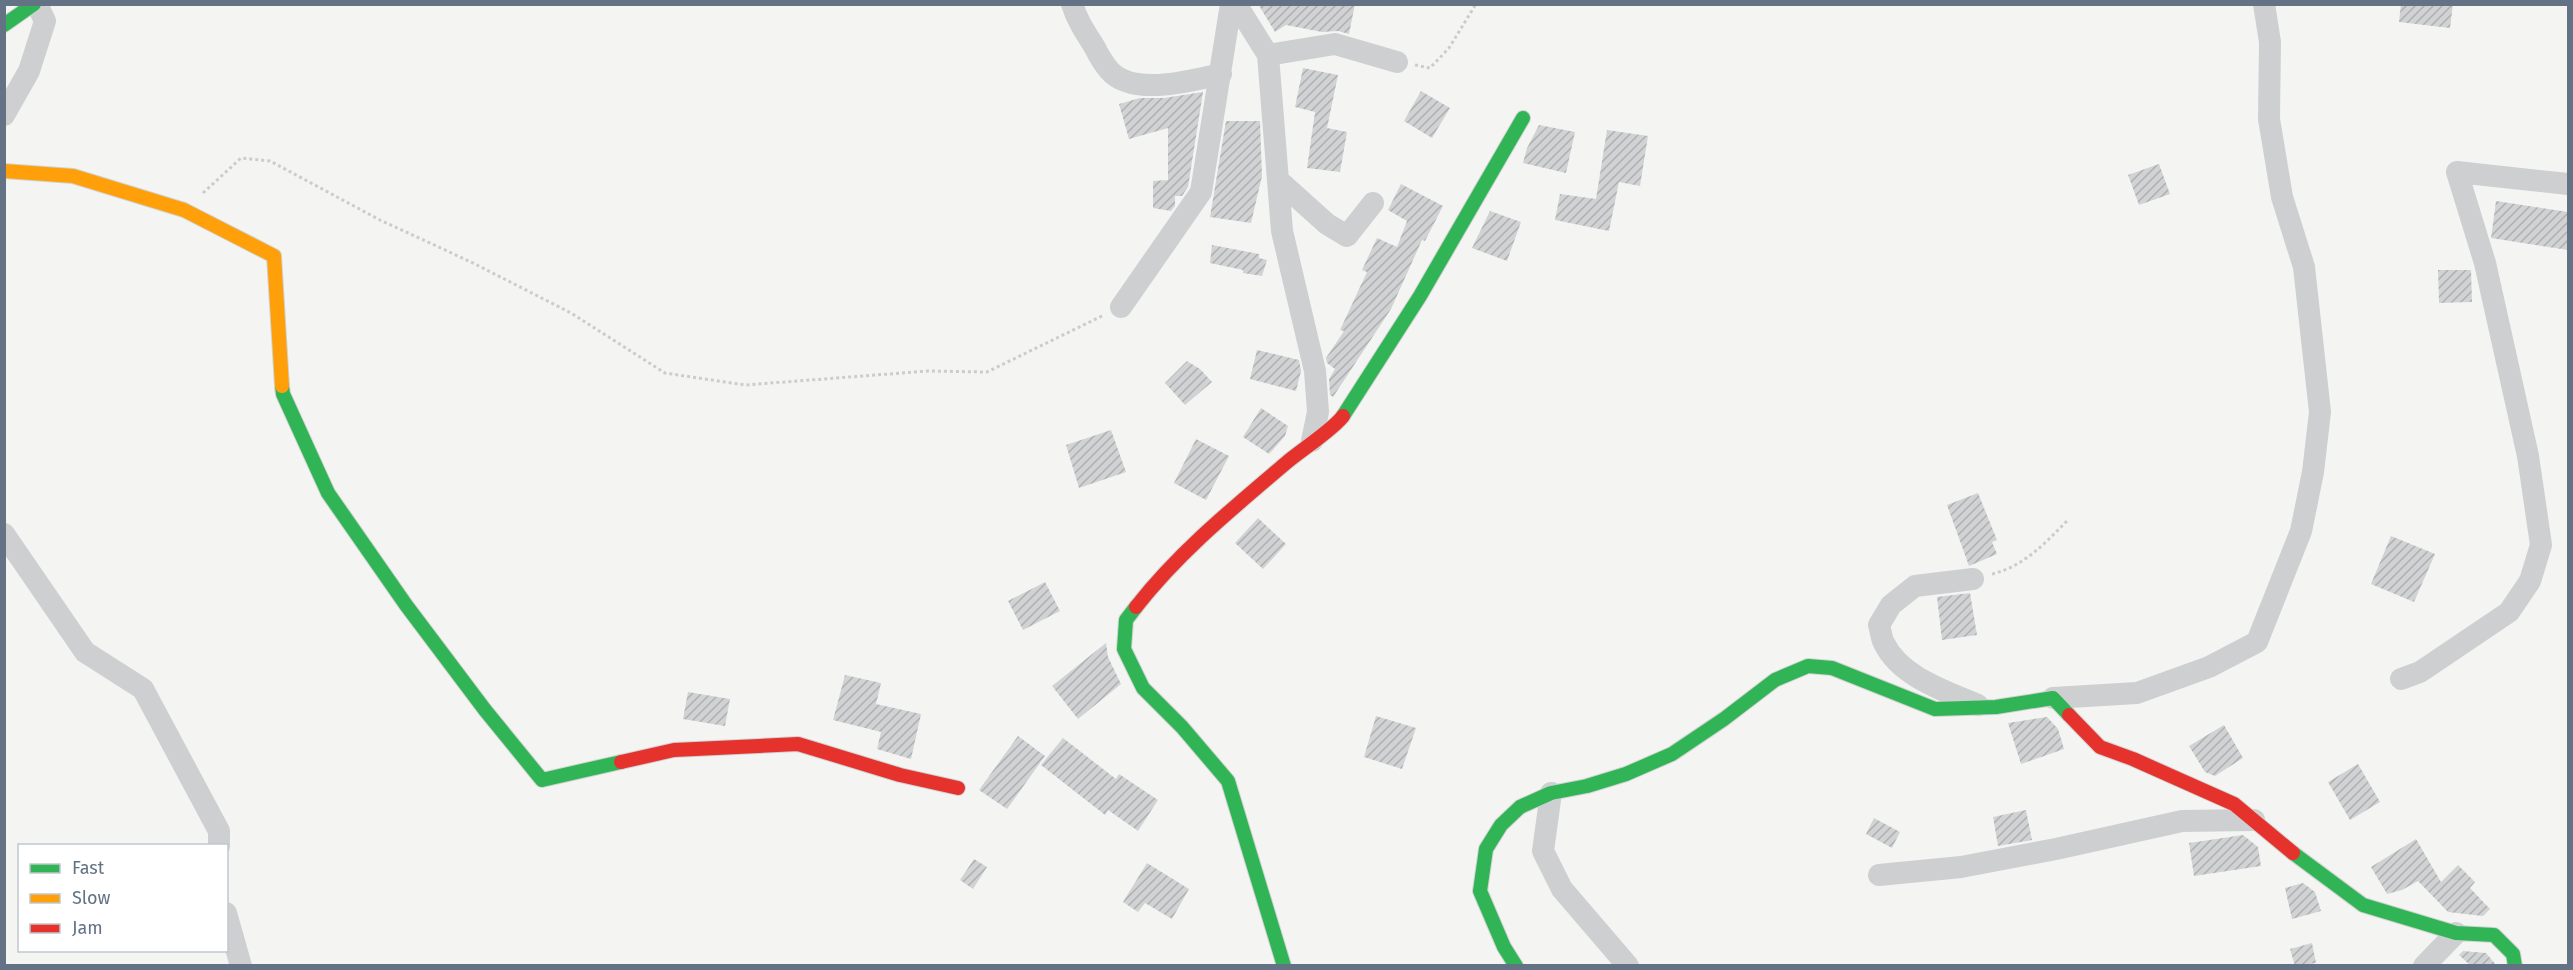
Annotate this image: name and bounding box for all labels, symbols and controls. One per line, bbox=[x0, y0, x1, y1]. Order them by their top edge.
legend bbox=[18, 844, 228, 952]
text: Fast bbox=[72, 857, 105, 879]
text: Slow bbox=[72, 887, 111, 909]
text: Jam bbox=[72, 917, 103, 939]

